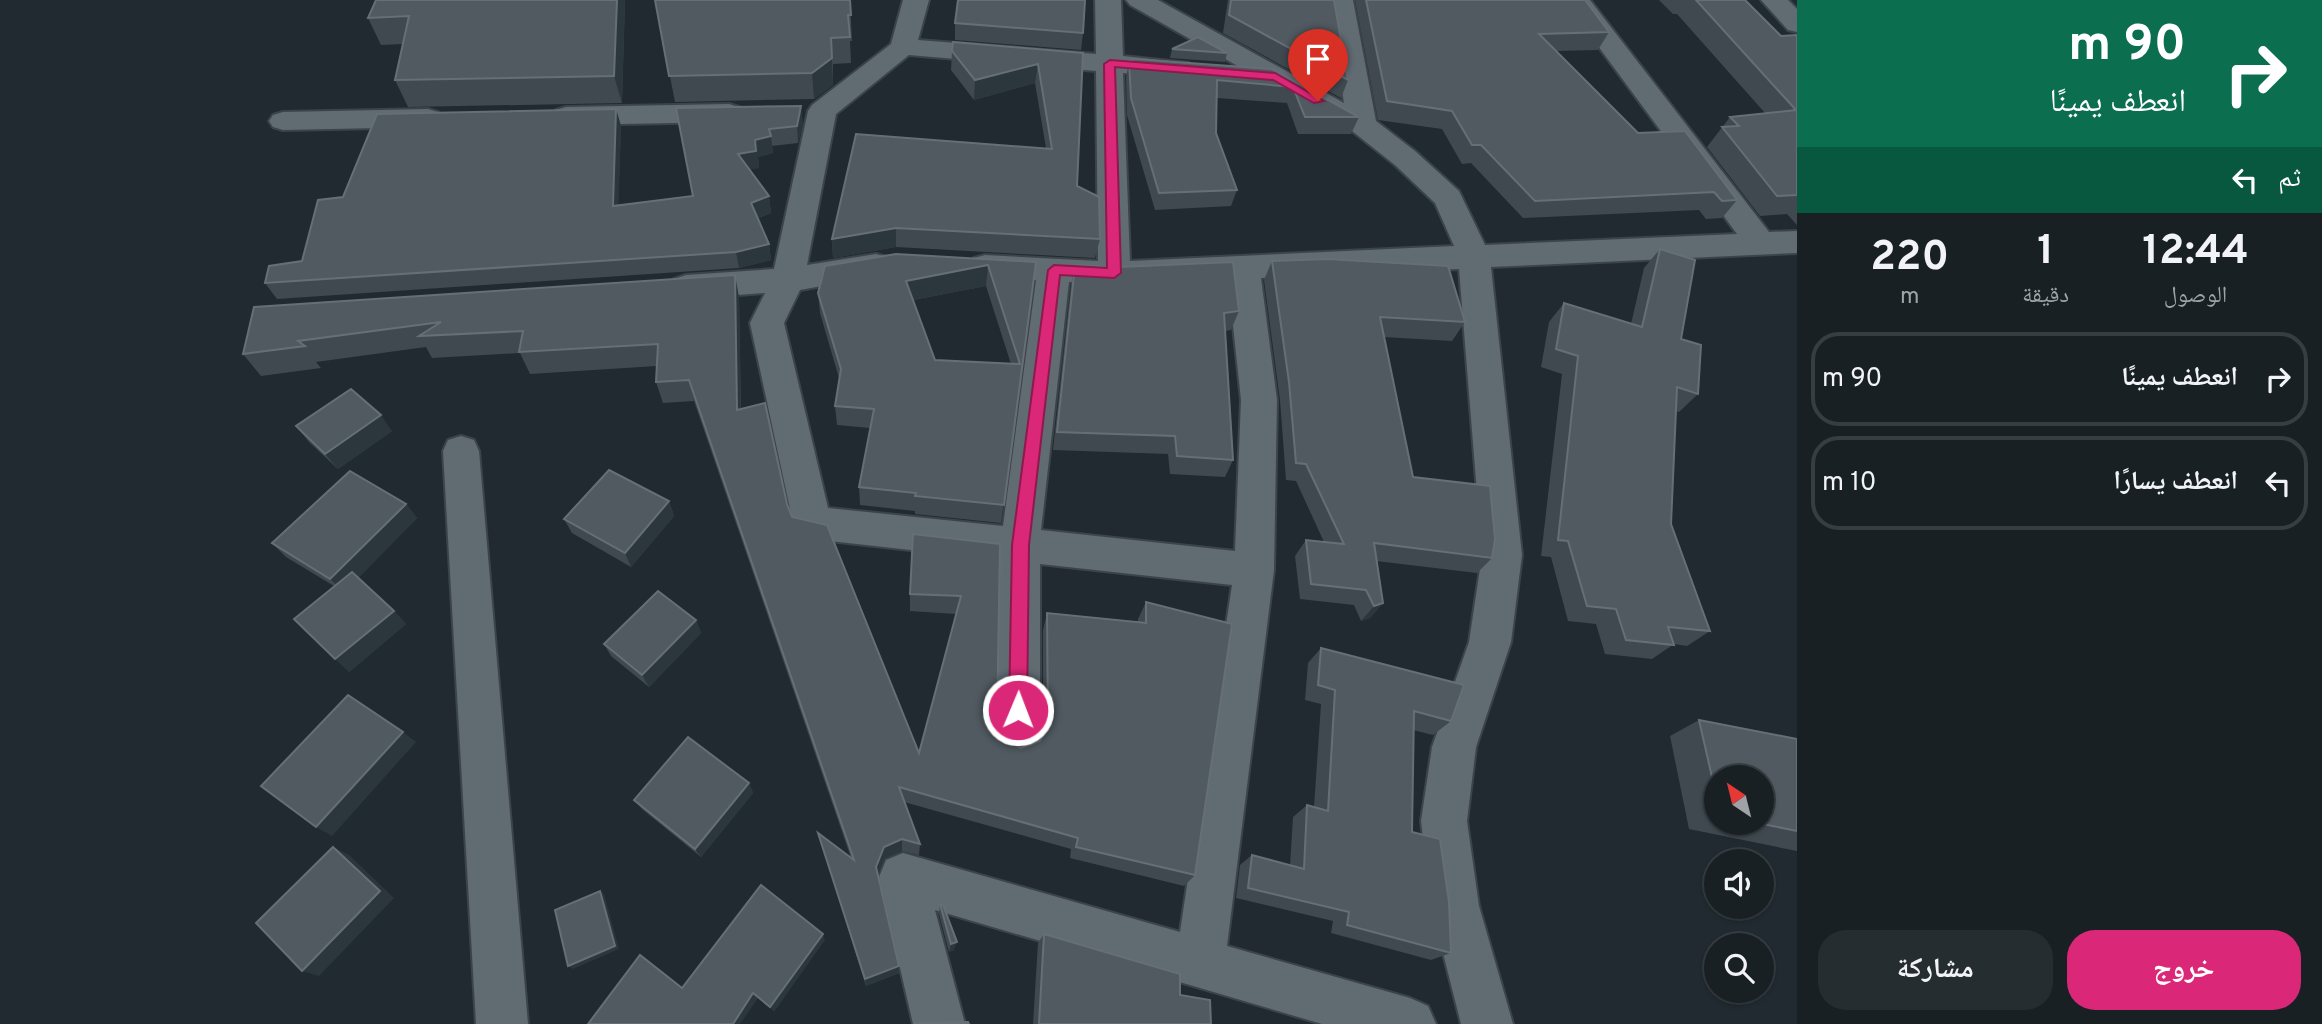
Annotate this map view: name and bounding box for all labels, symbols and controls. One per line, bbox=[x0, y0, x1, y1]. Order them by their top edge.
text: 90 m bbox=[2068, 16, 2186, 78]
icon: right bbox=[2210, 28, 2301, 119]
pin bbox=[1288, 29, 1348, 101]
icon: arrive bbox=[1299, 40, 1337, 78]
text: انعطف يمينًا bbox=[2049, 83, 2186, 123]
icon: left bbox=[2226, 161, 2264, 199]
text: ثم bbox=[2278, 163, 2301, 196]
text: 1 bbox=[2037, 226, 2054, 279]
text: 12:44 bbox=[2142, 226, 2249, 279]
text: 220 bbox=[1870, 232, 1949, 285]
text: دقيقة bbox=[2022, 282, 2069, 311]
text: الوصول bbox=[2164, 282, 2227, 311]
text: m bbox=[1900, 283, 1919, 312]
icon: right bbox=[2259, 360, 2297, 398]
text: انعطف يمينًا bbox=[2121, 362, 2238, 395]
text: 90 m bbox=[1822, 363, 1882, 396]
icon: left bbox=[2259, 464, 2297, 502]
text: انعطف يسارًا bbox=[2114, 466, 2238, 499]
text: 10 m bbox=[1822, 467, 1877, 500]
position arrow bbox=[981, 673, 1055, 747]
north arrow bbox=[1704, 765, 1774, 835]
map controls bbox=[1704, 765, 1774, 1003]
button: sound bbox=[1704, 849, 1774, 919]
button: مشاركة bbox=[1818, 930, 2053, 1010]
button: خروج bbox=[2067, 930, 2301, 1010]
button: search bbox=[1704, 933, 1774, 1003]

